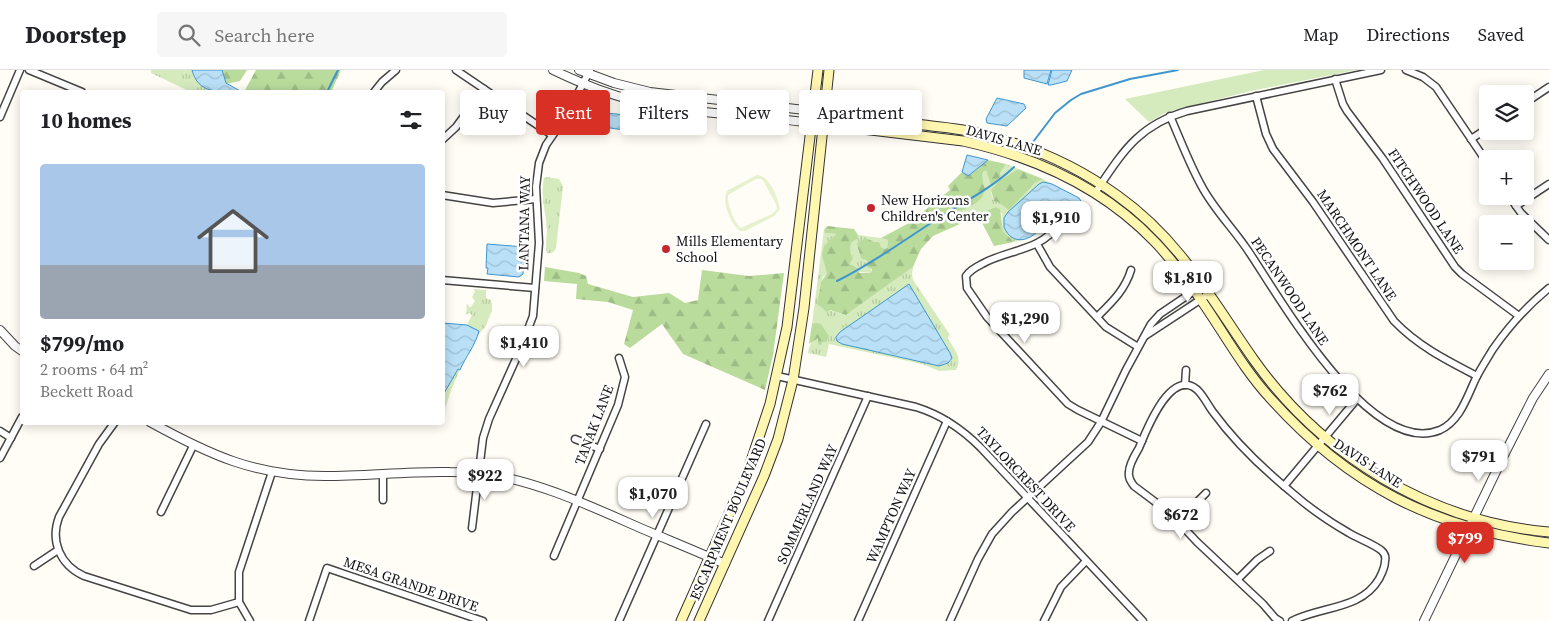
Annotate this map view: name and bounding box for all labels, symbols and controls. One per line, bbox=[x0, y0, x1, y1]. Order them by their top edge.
search box bbox=[157, 12, 507, 57]
text: Doorstep bbox=[25, 18, 127, 51]
icon: search bbox=[175, 21, 203, 49]
text: Search here bbox=[215, 22, 315, 48]
text: Map bbox=[1303, 22, 1339, 47]
text: Directions bbox=[1367, 22, 1450, 47]
text: Saved bbox=[1478, 22, 1524, 47]
map controls bbox=[1479, 85, 1534, 270]
button: layers bbox=[1479, 85, 1534, 140]
chip: Buy bbox=[460, 90, 526, 135]
chip: Rent bbox=[536, 90, 610, 135]
chip: Filters bbox=[620, 90, 707, 135]
chip: New bbox=[717, 90, 789, 135]
chip: Apartment bbox=[799, 90, 922, 135]
text: 10 homes bbox=[40, 106, 132, 135]
icon: filters bbox=[397, 106, 425, 134]
street label: DAVIS LANE bbox=[964, 120, 1044, 160]
street label: FITCHWOOD LANE bbox=[1383, 144, 1469, 258]
button: + bbox=[1479, 150, 1534, 205]
street label: LANTANA WAY bbox=[513, 175, 535, 271]
street label: MARCHMONT LANE bbox=[1312, 185, 1402, 305]
place label: New Horizons Children's Center bbox=[881, 190, 989, 226]
icon: home bbox=[188, 196, 278, 286]
pin: $1,910 bbox=[1015, 200, 1097, 243]
marker: New Horizons Children's Center bbox=[865, 202, 877, 214]
text: $1,910 bbox=[1032, 206, 1080, 228]
button: − bbox=[1479, 215, 1534, 270]
place label: Mills Elementary School bbox=[676, 231, 784, 267]
street label: PECANWOOD LANE bbox=[1246, 233, 1334, 349]
marker: Mills Elementary School bbox=[660, 243, 672, 255]
pin: $1,810 bbox=[1147, 260, 1229, 303]
text: $1,810 bbox=[1164, 266, 1212, 288]
pin: $1,290 bbox=[984, 302, 1066, 344]
text: $1,290 bbox=[1001, 307, 1049, 329]
pin: $1,410 bbox=[483, 326, 565, 368]
text: $799/mo bbox=[40, 329, 124, 358]
text: $1,410 bbox=[500, 331, 548, 353]
text: 2 rooms · 64 m² bbox=[40, 358, 148, 380]
pin: $762 bbox=[1300, 374, 1360, 416]
text: $762 bbox=[1313, 379, 1347, 401]
text: Beckett Road bbox=[40, 380, 133, 402]
street label: TANAK LANE bbox=[570, 382, 618, 468]
street label: TAYLORCREST DRIVE bbox=[972, 422, 1080, 536]
street label: DAVIS LANE bbox=[1330, 433, 1406, 493]
street label: ESCARPMENT BOULEVARD bbox=[685, 435, 771, 603]
pin: $791 bbox=[1449, 440, 1509, 482]
street label: SOMMERLAND WAY bbox=[772, 441, 842, 567]
text: $791 bbox=[1462, 445, 1496, 467]
pin: $922 bbox=[455, 458, 515, 501]
text: $922 bbox=[468, 464, 502, 486]
street label: WAMPTON WAY bbox=[861, 465, 921, 567]
pin: $1,070 bbox=[612, 476, 694, 519]
text: $1,070 bbox=[629, 482, 677, 504]
pin: $672 bbox=[1151, 498, 1211, 540]
text: $672 bbox=[1164, 503, 1198, 525]
pin: $799 bbox=[1435, 522, 1495, 564]
text: $799 bbox=[1448, 527, 1482, 549]
street label: MESA GRANDE DRIVE bbox=[341, 552, 481, 616]

